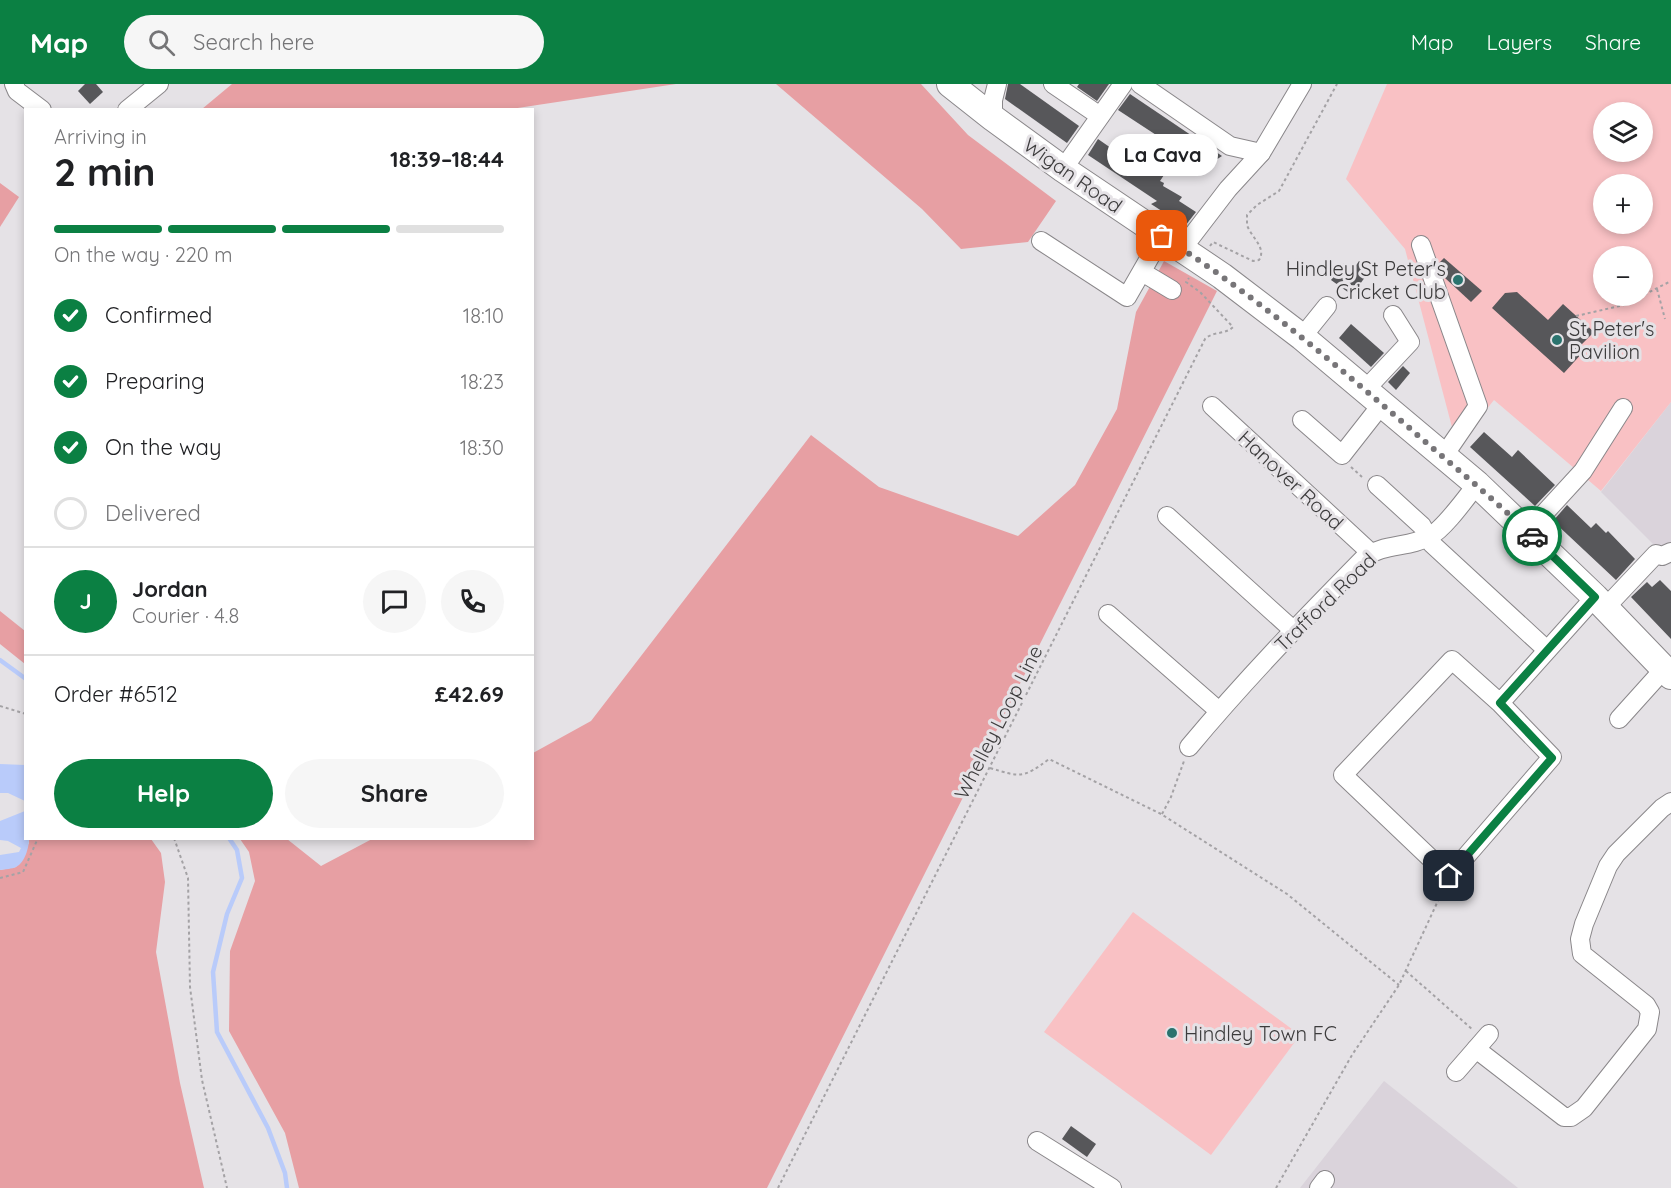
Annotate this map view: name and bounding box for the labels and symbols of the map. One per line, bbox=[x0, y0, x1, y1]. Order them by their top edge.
street label: Wigan Road bbox=[1019, 132, 1127, 218]
callout: La Cava bbox=[1106, 134, 1218, 176]
pin bbox=[1136, 210, 1187, 261]
place label: Hindley St Peter's Cricket Club bbox=[1286, 256, 1446, 304]
marker: Hindley St Peter's Cricket Club bbox=[1451, 273, 1465, 287]
place label: St Peter's Pavilion bbox=[1569, 316, 1654, 364]
marker: St Peter's Pavilion bbox=[1550, 333, 1564, 347]
street label: Hanover Road bbox=[1233, 425, 1349, 535]
courier bbox=[1502, 506, 1562, 566]
street label: Trafford Road bbox=[1269, 547, 1381, 657]
street label: Whelley Loop Line bbox=[948, 641, 1048, 803]
pin bbox=[1423, 850, 1474, 901]
place label: Hindley Town FC bbox=[1184, 1021, 1337, 1046]
marker: Hindley Town FC bbox=[1165, 1026, 1179, 1040]

